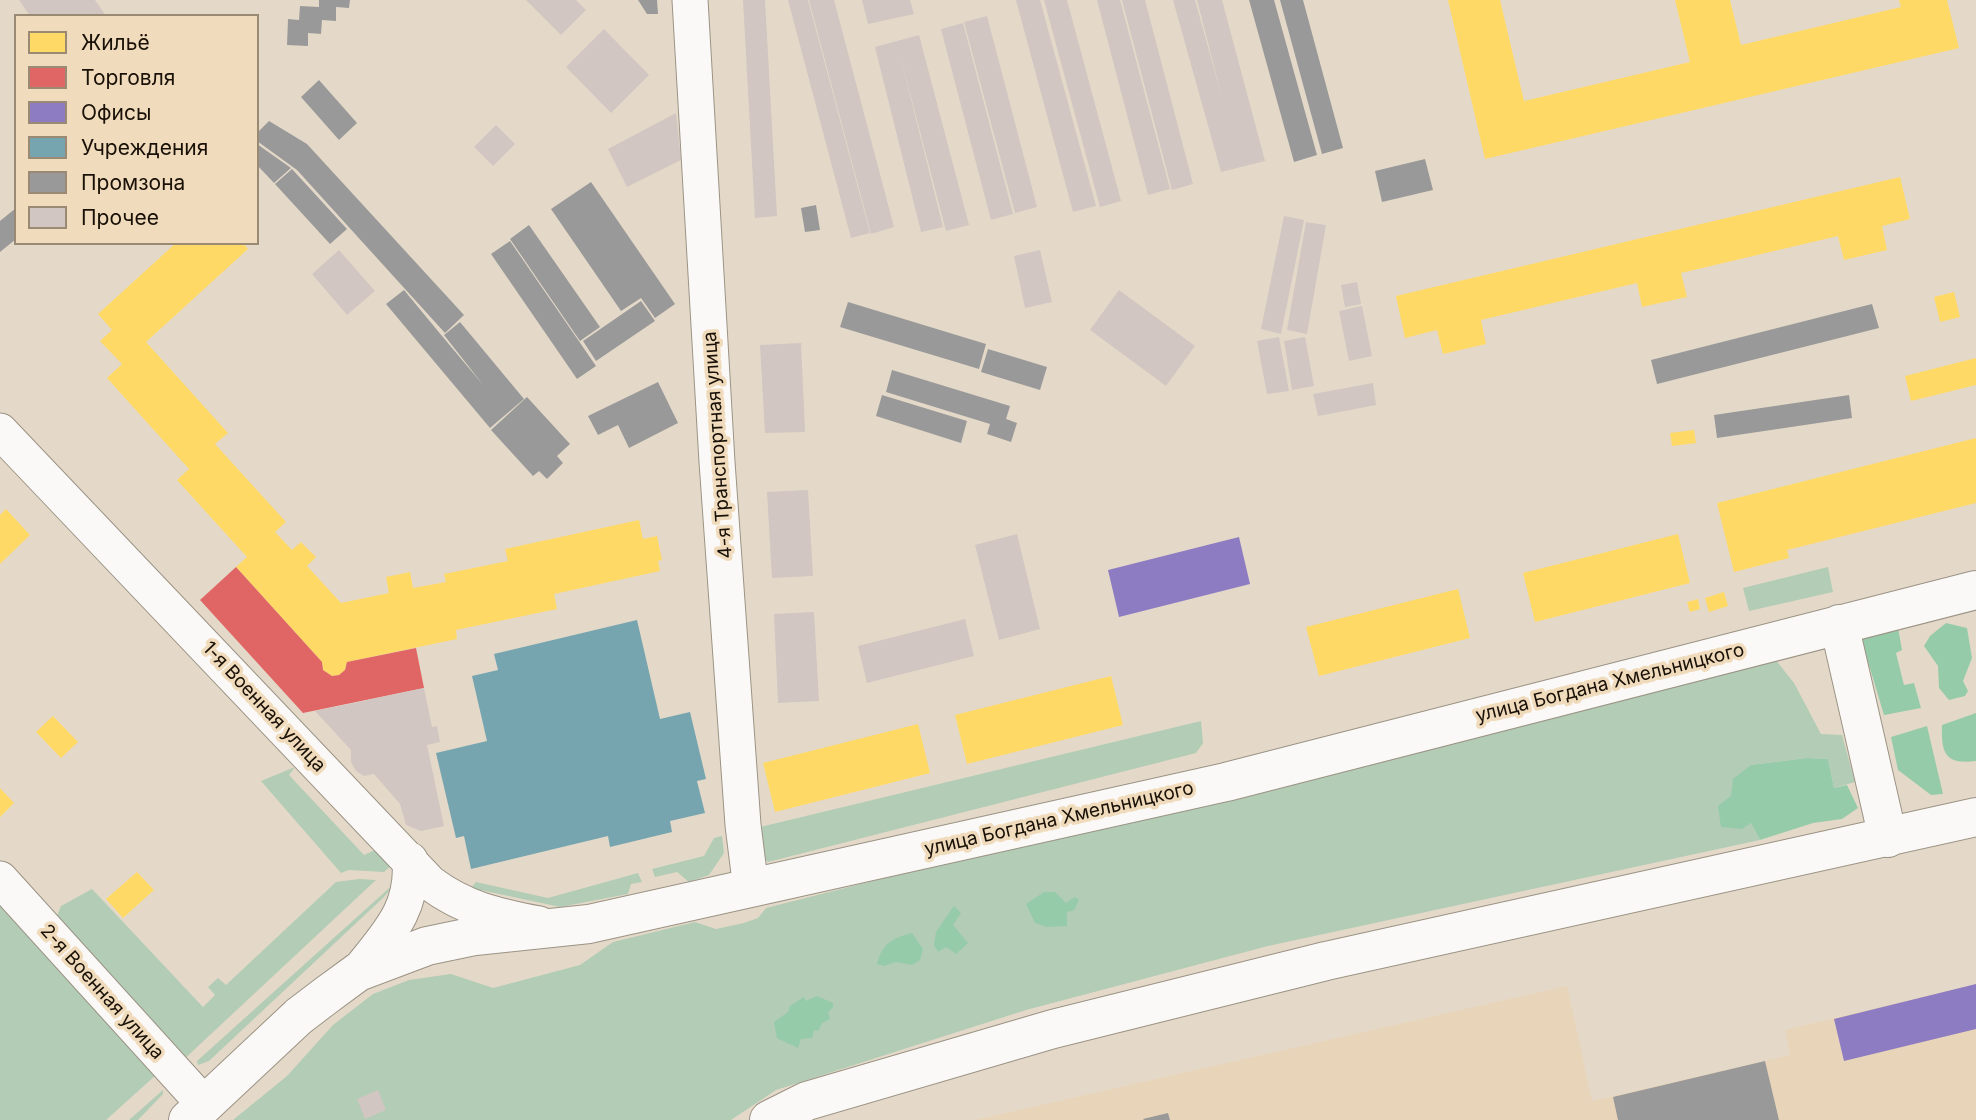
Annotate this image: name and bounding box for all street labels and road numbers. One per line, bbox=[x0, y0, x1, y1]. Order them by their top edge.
street label: 4-я Транспортная улица bbox=[699, 331, 737, 559]
street label: 1-я Военная улица bbox=[198, 637, 330, 777]
street label: улица Богдана Хмельницкого bbox=[1473, 639, 1747, 727]
street label: улица Богдана Хмельницкого bbox=[922, 777, 1196, 861]
street label: 2-я Военная улица bbox=[35, 920, 169, 1064]

